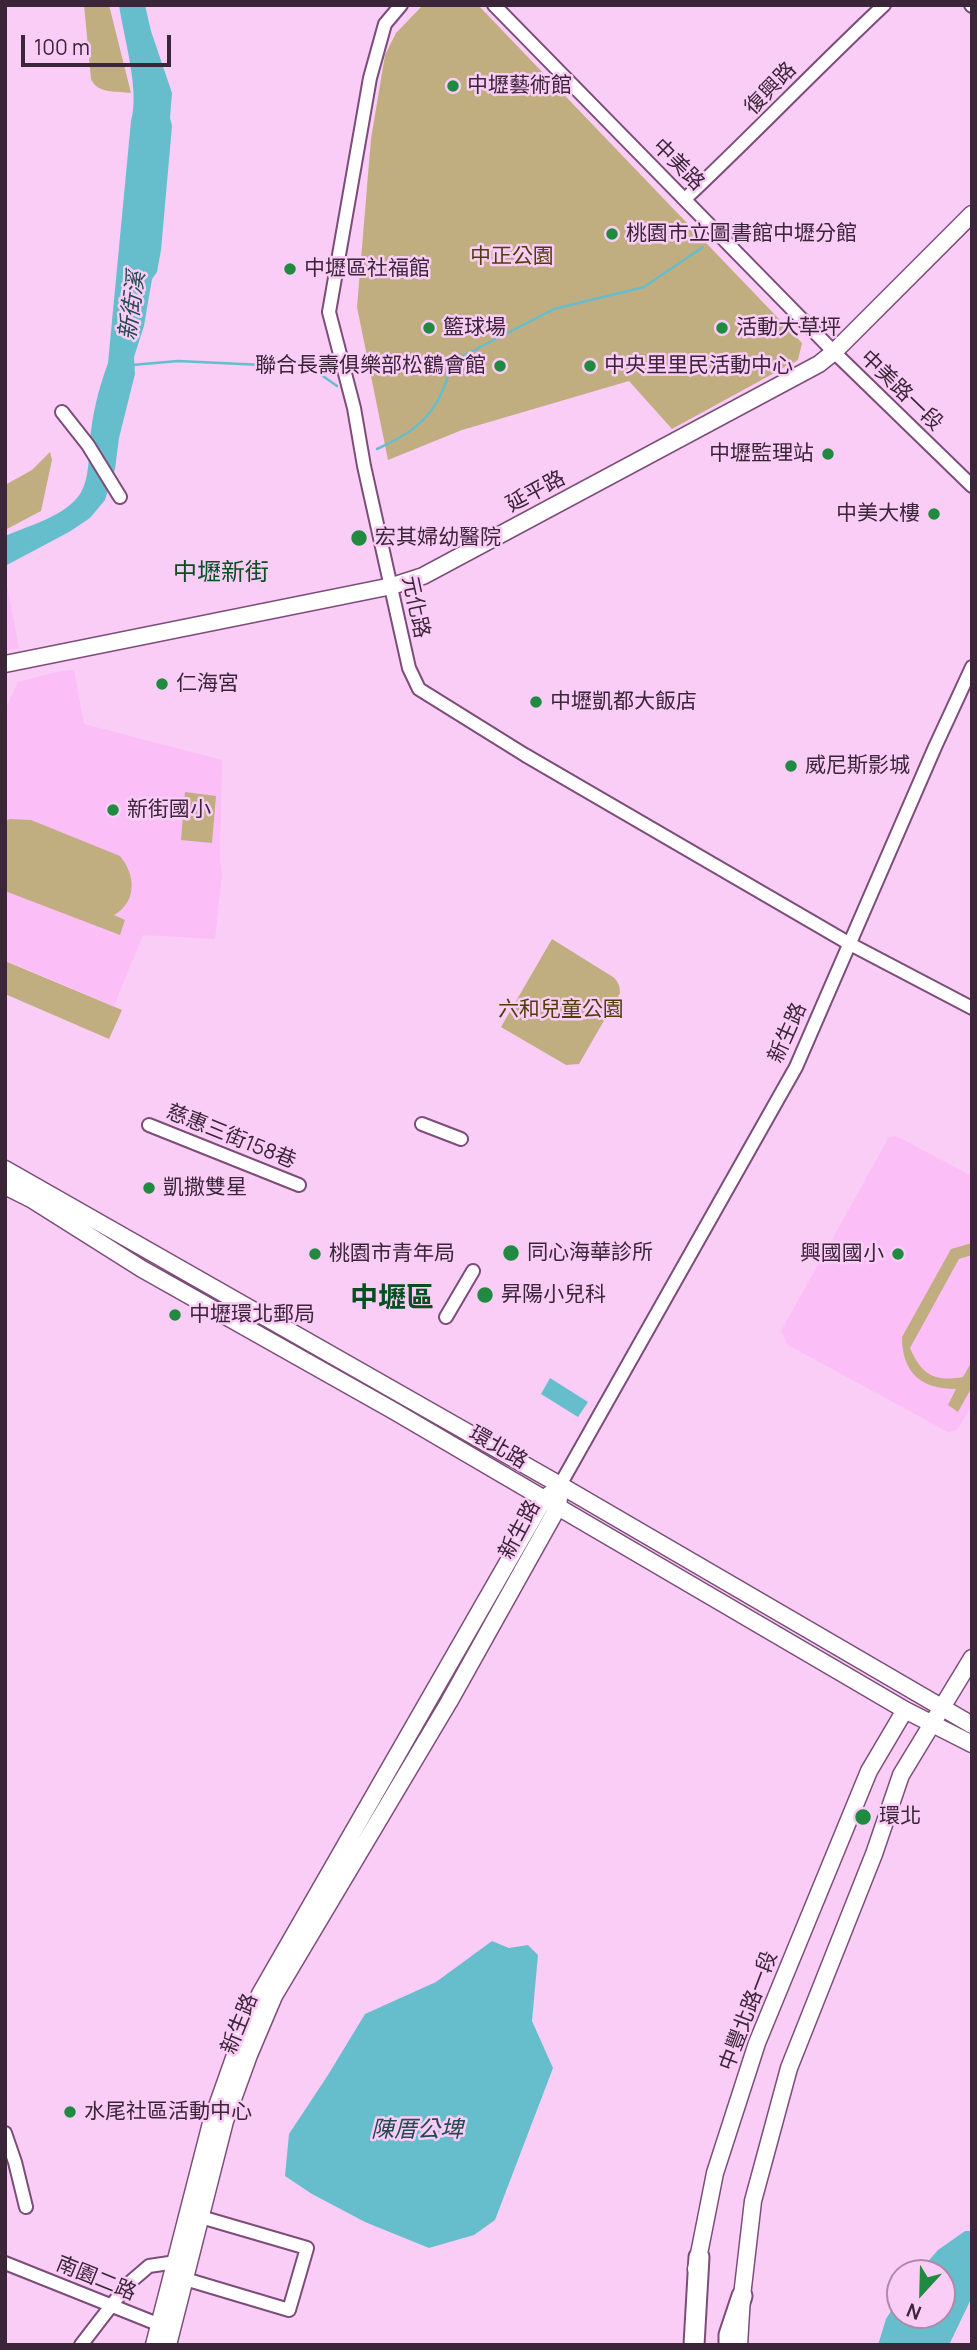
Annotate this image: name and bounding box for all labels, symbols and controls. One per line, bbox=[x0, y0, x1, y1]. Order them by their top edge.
scale bar bbox=[24, 21, 175, 65]
text: 100 m bbox=[34, 33, 90, 61]
street label: 復興路 bbox=[740, 58, 802, 120]
place label: 中壢藝術館 bbox=[467, 73, 572, 99]
marker: 中壢藝術館 bbox=[445, 78, 461, 94]
street label: 中美路 bbox=[647, 134, 709, 196]
place label: 桃園市立圖書館中壢分館 bbox=[626, 221, 857, 247]
marker: 桃園市立圖書館中壢分館 bbox=[604, 226, 620, 242]
park label: 中正公園 bbox=[470, 244, 554, 270]
place label: 中壢區社福館 bbox=[304, 256, 430, 282]
marker: 中壢區社福館 bbox=[282, 261, 298, 277]
water label: 新街溪 bbox=[115, 270, 151, 342]
place label: 籃球場 bbox=[443, 315, 506, 341]
place label: 活動大草坪 bbox=[736, 315, 841, 341]
marker: 籃球場 bbox=[421, 320, 437, 336]
marker: 活動大草坪 bbox=[714, 320, 730, 336]
street label: 中美路一段 bbox=[854, 345, 948, 437]
place label: 聯合長壽俱樂部松鶴會館 bbox=[255, 353, 486, 379]
place label: 中央里里民活動中心 bbox=[604, 353, 793, 379]
marker: 聯合長壽俱樂部松鶴會館 bbox=[492, 358, 508, 374]
marker: 中央里里民活動中心 bbox=[582, 358, 598, 374]
place label: 中壢監理站 bbox=[709, 441, 814, 467]
marker: 中壢監理站 bbox=[820, 446, 836, 462]
street label: 延平路 bbox=[502, 466, 570, 518]
place label: 中美大樓 bbox=[836, 501, 920, 527]
marker: 中美大樓 bbox=[926, 506, 942, 522]
place label: 宏其婦幼醫院 bbox=[375, 525, 501, 551]
marker: 宏其婦幼醫院 bbox=[349, 528, 369, 548]
district label: 中壢新街 bbox=[173, 559, 269, 587]
street label: 元化路 bbox=[396, 574, 434, 640]
place label: 仁海宮 bbox=[176, 671, 239, 697]
marker: 仁海宮 bbox=[154, 676, 170, 692]
place label: 中壢凱都大飯店 bbox=[550, 689, 697, 715]
marker: 中壢凱都大飯店 bbox=[528, 694, 544, 710]
place label: 威尼斯影城 bbox=[805, 753, 910, 779]
marker: 威尼斯影城 bbox=[783, 758, 799, 774]
place label: 新街國小 bbox=[127, 797, 211, 823]
marker: 新街國小 bbox=[105, 802, 121, 818]
park label: 六和兒童公園 bbox=[498, 997, 624, 1023]
street label: 新生路 bbox=[764, 999, 812, 1067]
street label: 慈惠三街158巷 bbox=[163, 1100, 299, 1174]
place label: 凱撒雙星 bbox=[163, 1175, 247, 1201]
marker: 凱撒雙星 bbox=[141, 1180, 157, 1196]
place label: 同心海華診所 bbox=[527, 1240, 653, 1266]
place label: 桃園市青年局 bbox=[329, 1241, 455, 1267]
place label: 興國國小 bbox=[800, 1241, 884, 1267]
marker: 同心海華診所 bbox=[501, 1243, 521, 1263]
marker: 桃園市青年局 bbox=[307, 1246, 323, 1262]
marker: 興國國小 bbox=[890, 1246, 906, 1262]
district label: 中壢區 bbox=[350, 1282, 434, 1316]
place label: 昇陽小兒科 bbox=[501, 1282, 606, 1308]
marker: 昇陽小兒科 bbox=[475, 1285, 495, 1305]
place label: 中壢環北郵局 bbox=[189, 1302, 315, 1328]
marker: 中壢環北郵局 bbox=[167, 1307, 183, 1323]
street label: 環北路 bbox=[464, 1421, 532, 1475]
street label: 新生路 bbox=[494, 1496, 546, 1564]
place label: 環北 bbox=[879, 1804, 921, 1830]
marker: 環北 bbox=[853, 1807, 873, 1827]
street label: 中豐北路一段 bbox=[715, 1948, 783, 2074]
street label: 新生路 bbox=[217, 1990, 263, 2058]
place label: 水尾社區活動中心 bbox=[84, 2099, 252, 2125]
marker: 水尾社區活動中心 bbox=[62, 2104, 78, 2120]
water label: 陳厝公埤 bbox=[371, 2117, 463, 2145]
street label: 南園二路 bbox=[52, 2252, 140, 2306]
north arrow bbox=[886, 2259, 956, 2329]
text: N bbox=[903, 2297, 925, 2326]

